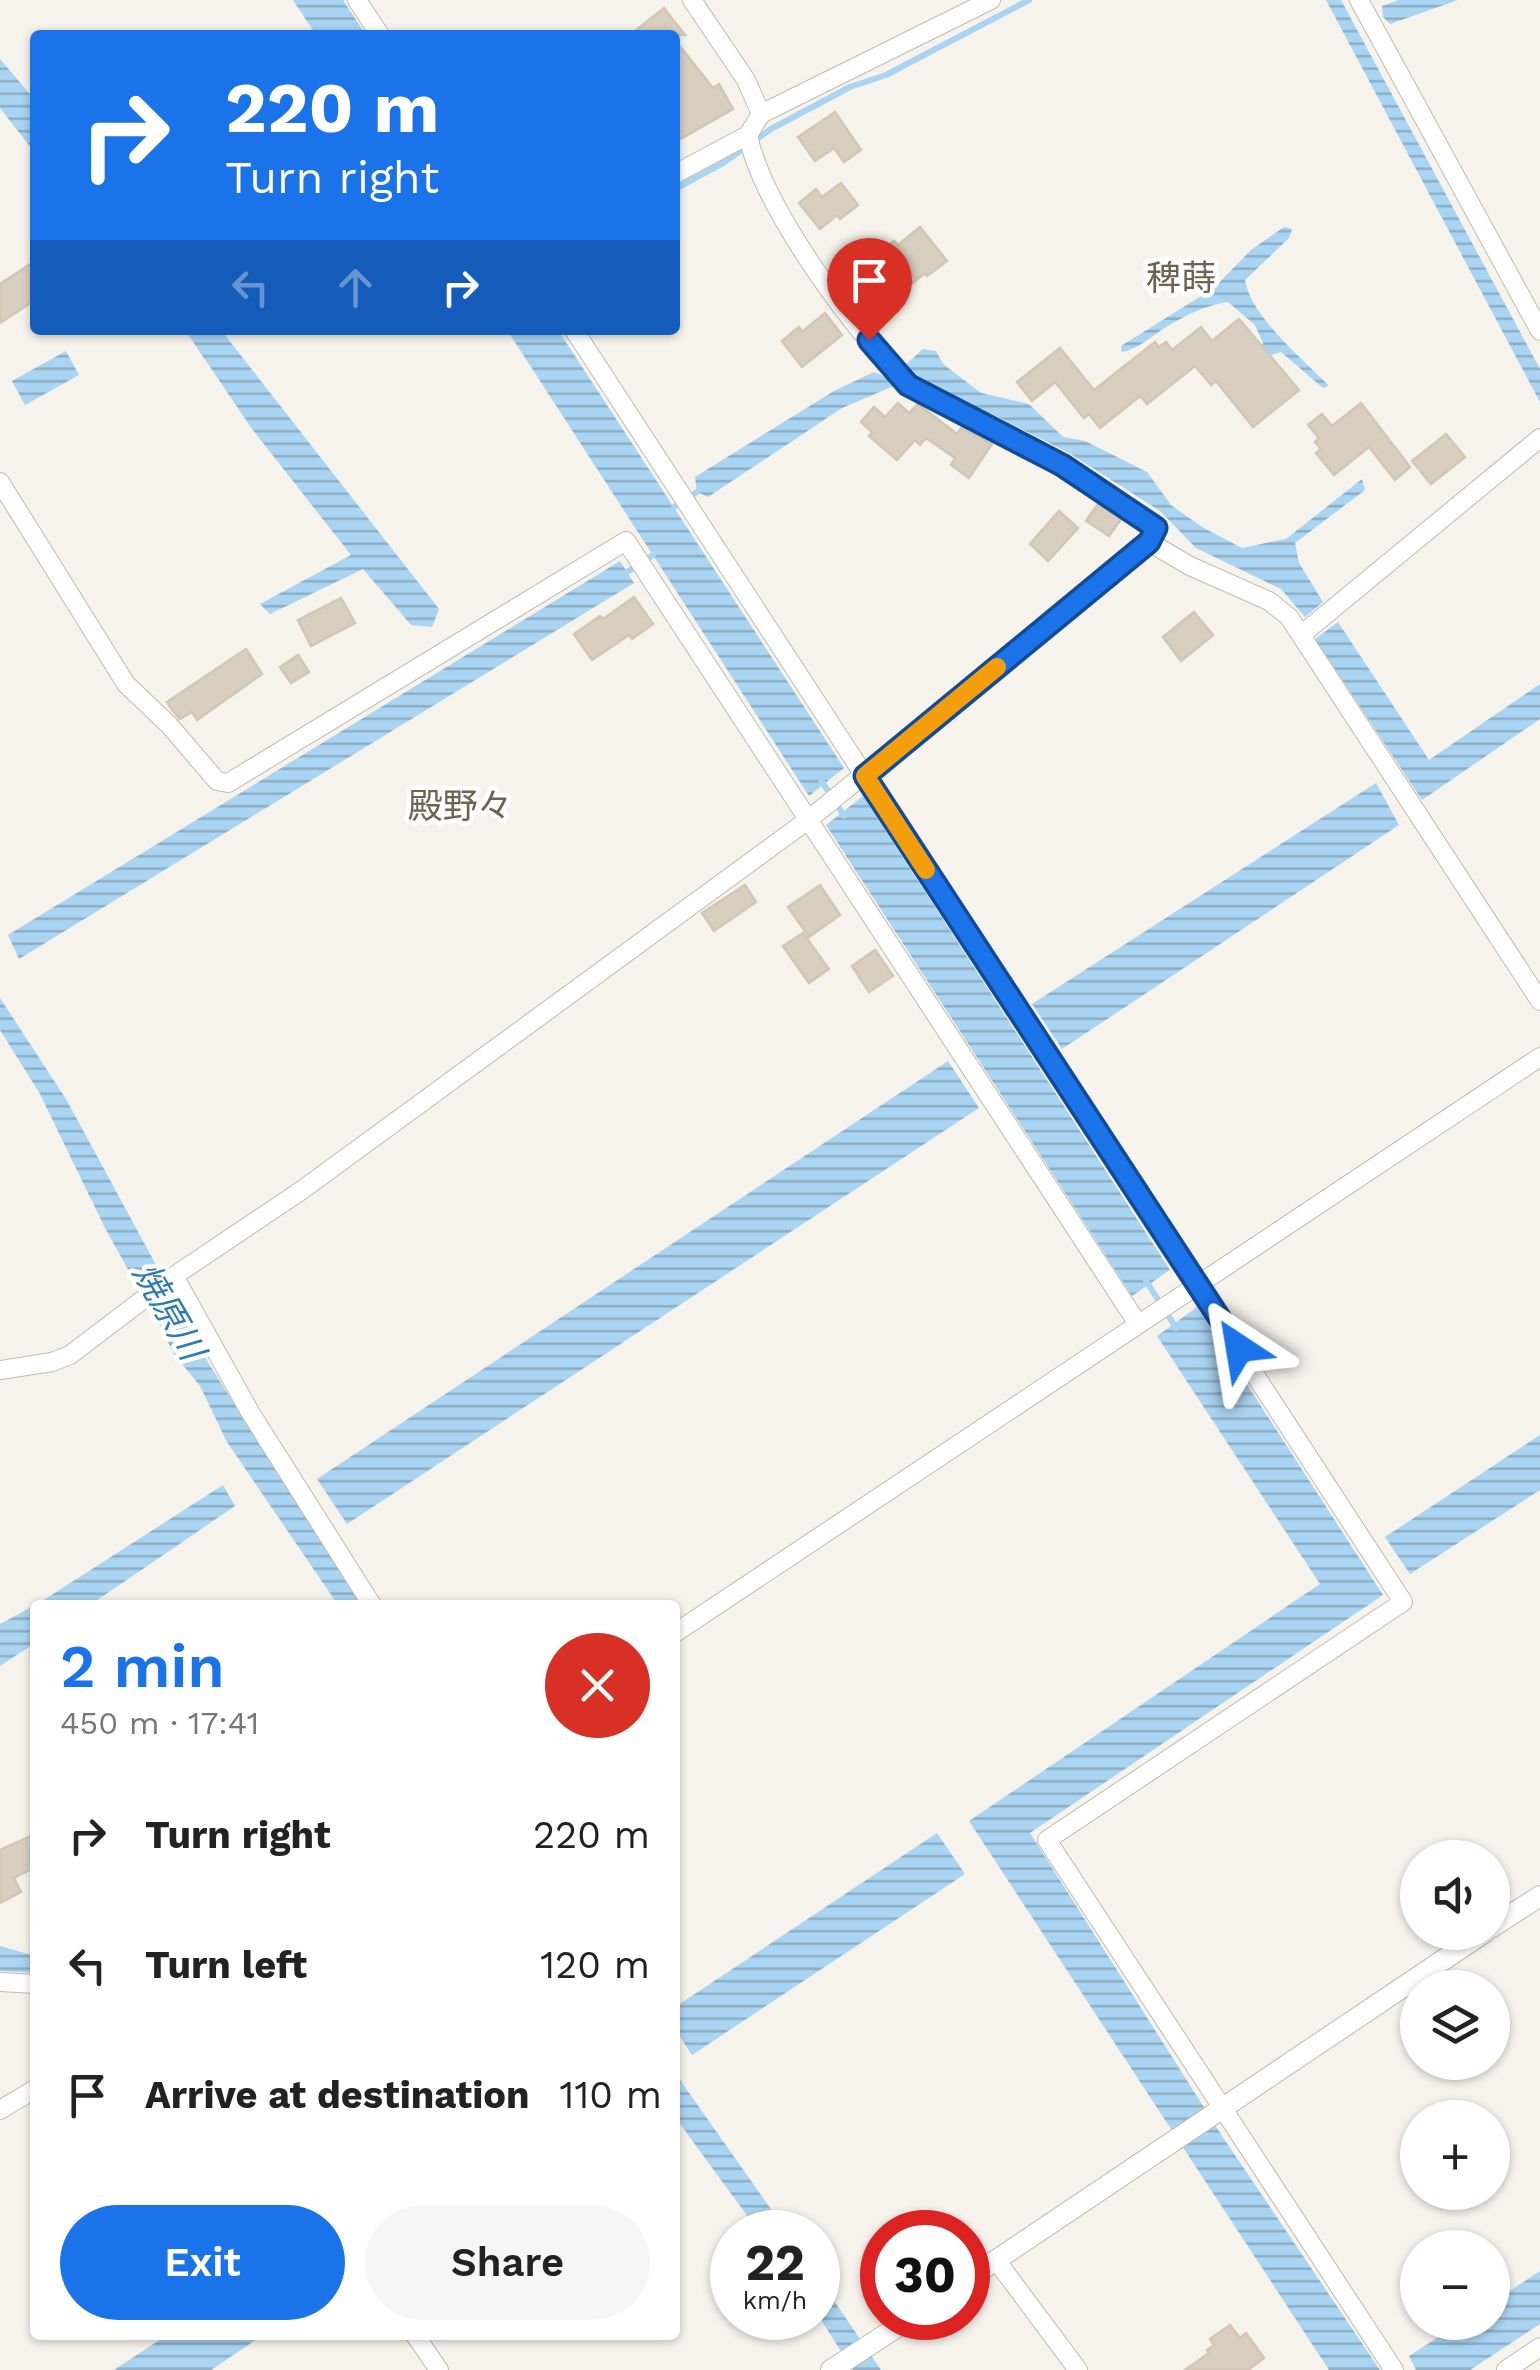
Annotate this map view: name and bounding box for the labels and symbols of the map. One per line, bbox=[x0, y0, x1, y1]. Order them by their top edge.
pin bbox=[827, 238, 912, 341]
district label: 稗蒔 bbox=[1146, 257, 1216, 299]
district label: 殿野々 bbox=[407, 785, 513, 827]
water label: 焼原川 bbox=[125, 1255, 215, 1370]
position arrow bbox=[1187, 1296, 1291, 1400]
speed limit sign: 30 bbox=[860, 2210, 990, 2340]

